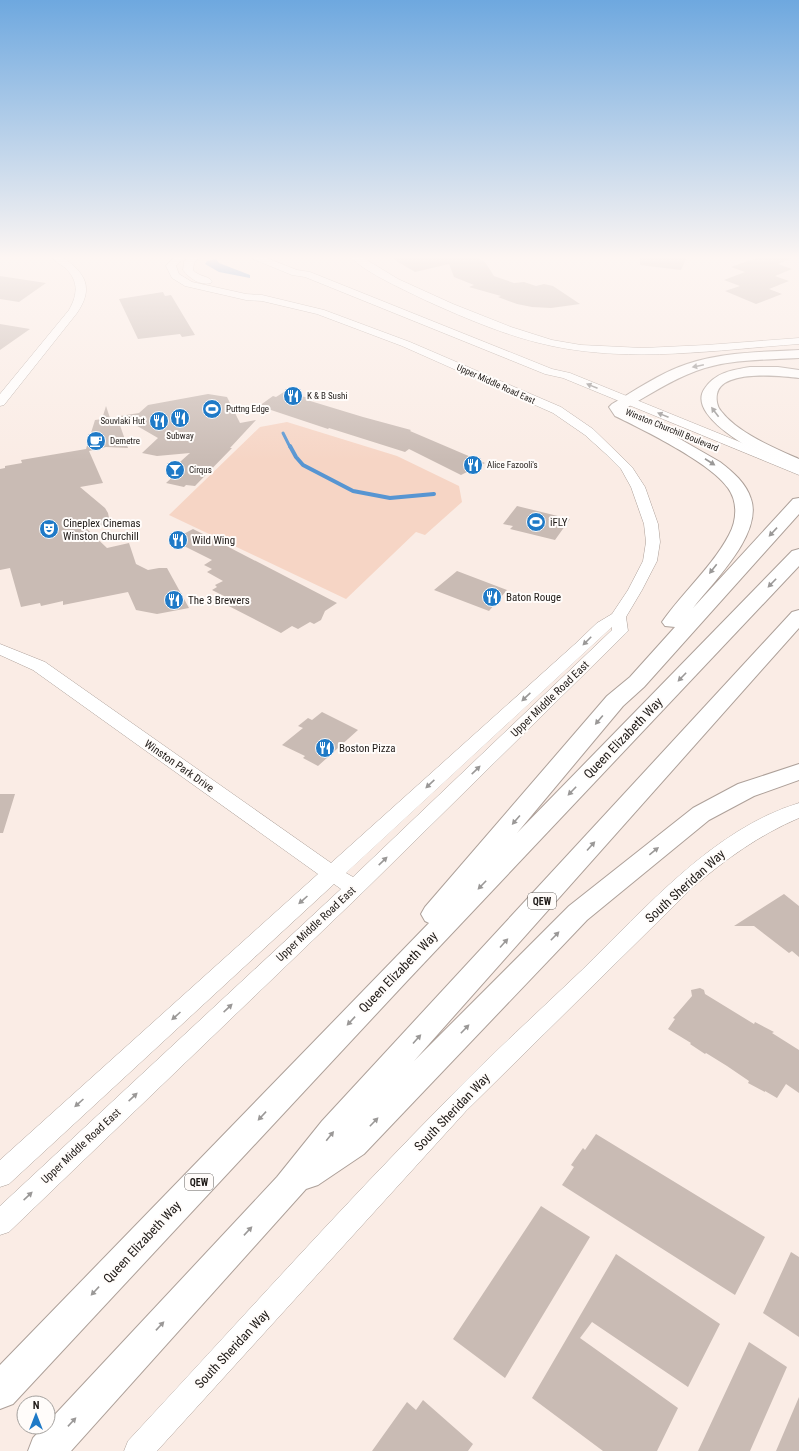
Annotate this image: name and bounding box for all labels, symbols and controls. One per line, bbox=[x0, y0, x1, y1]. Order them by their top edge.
street label: Upper Middle Road East bbox=[455, 362, 537, 406]
one-way arrow bbox=[692, 363, 705, 369]
one-way arrow bbox=[587, 383, 598, 389]
restaurant icon: K & B Sushi bbox=[282, 385, 304, 407]
place label: K & B Sushi bbox=[307, 391, 347, 401]
sports icon: Puttng Edge bbox=[201, 398, 223, 420]
place label: Puttng Edge bbox=[226, 404, 269, 414]
restaurant icon: Subway bbox=[169, 407, 191, 429]
street label: Winston Churchill Boulevard bbox=[624, 407, 720, 453]
one-way arrow bbox=[711, 407, 719, 418]
restaurant icon: Souvlaki Hut bbox=[148, 410, 170, 432]
one-way arrow bbox=[658, 412, 669, 418]
place label: Souvlaki Hut bbox=[100, 416, 145, 426]
cafe icon: Demetre bbox=[85, 430, 107, 452]
place label: Subway bbox=[166, 431, 194, 441]
place label: Demetre bbox=[110, 436, 140, 446]
restaurant icon: Alice Fazooli's bbox=[462, 454, 484, 476]
one-way arrow bbox=[705, 458, 715, 466]
bar icon: Cirqus bbox=[164, 459, 186, 481]
place label: Alice Fazooli's bbox=[487, 460, 538, 470]
place label: Cirqus bbox=[189, 465, 212, 475]
sports icon: iFLY bbox=[525, 511, 547, 533]
place label: iFLY bbox=[550, 516, 568, 529]
place label: Cineplex Cinemas Winston Churchill bbox=[63, 517, 141, 543]
theatre icon: Cineplex Cinemas Winston Churchill bbox=[38, 518, 60, 540]
one-way arrow bbox=[768, 527, 777, 537]
restaurant icon: Wild Wing bbox=[167, 529, 189, 551]
place label: Wild Wing bbox=[192, 534, 235, 547]
one-way arrow bbox=[709, 564, 718, 575]
one-way arrow bbox=[767, 578, 777, 588]
restaurant icon: Baton Rouge bbox=[481, 586, 503, 608]
restaurant icon: The 3 Brewers bbox=[163, 589, 185, 611]
place label: Baton Rouge bbox=[506, 591, 561, 604]
place label: The 3 Brewers bbox=[188, 594, 250, 607]
one-way arrow bbox=[582, 636, 592, 646]
street label: Upper Middle Road East bbox=[508, 658, 592, 740]
one-way arrow bbox=[677, 672, 687, 682]
one-way arrow bbox=[521, 692, 531, 701]
street label: Queen Elizabeth Way bbox=[581, 694, 666, 782]
one-way arrow bbox=[595, 715, 604, 726]
street label: Winston Park Drive bbox=[142, 737, 216, 795]
restaurant icon: Boston Pizza bbox=[314, 737, 336, 759]
place label: Boston Pizza bbox=[339, 742, 396, 755]
one-way arrow bbox=[471, 766, 481, 775]
one-way arrow bbox=[425, 780, 435, 789]
one-way arrow bbox=[567, 786, 577, 796]
one-way arrow bbox=[511, 815, 520, 825]
one-way arrow bbox=[586, 841, 596, 851]
street label: South Sheridan Way bbox=[642, 846, 728, 926]
one-way arrow bbox=[649, 847, 659, 856]
one-way arrow bbox=[378, 856, 388, 866]
one-way arrow bbox=[477, 880, 487, 890]
street label: Upper Middle Road East bbox=[274, 884, 358, 964]
road number: QEW bbox=[528, 893, 556, 909]
one-way arrow bbox=[298, 896, 309, 905]
street label: Queen Elizabeth Way bbox=[356, 928, 441, 1016]
one-way arrow bbox=[551, 931, 560, 941]
one-way arrow bbox=[499, 937, 508, 948]
one-way arrow bbox=[223, 1004, 232, 1013]
one-way arrow bbox=[171, 1011, 181, 1021]
one-way arrow bbox=[346, 1016, 356, 1026]
one-way arrow bbox=[460, 1024, 470, 1034]
one-way arrow bbox=[412, 1034, 421, 1044]
street label: South Sheridan Way bbox=[411, 1070, 493, 1154]
one-way arrow bbox=[128, 1092, 138, 1102]
one-way arrow bbox=[75, 1098, 84, 1107]
street label: Upper Middle Road East bbox=[39, 1106, 123, 1186]
one-way arrow bbox=[257, 1111, 267, 1121]
one-way arrow bbox=[369, 1117, 379, 1127]
one-way arrow bbox=[325, 1130, 334, 1141]
road number: QEW bbox=[185, 1174, 213, 1190]
one-way arrow bbox=[23, 1191, 33, 1201]
street label: Queen Elizabeth Way bbox=[100, 1197, 184, 1286]
one-way arrow bbox=[243, 1226, 253, 1236]
one-way arrow bbox=[90, 1286, 100, 1296]
street label: South Sheridan Way bbox=[192, 1306, 273, 1391]
one-way arrow bbox=[156, 1321, 165, 1332]
north arrow bbox=[16, 1395, 56, 1435]
text: N bbox=[33, 1399, 40, 1412]
one-way arrow bbox=[68, 1417, 77, 1427]

